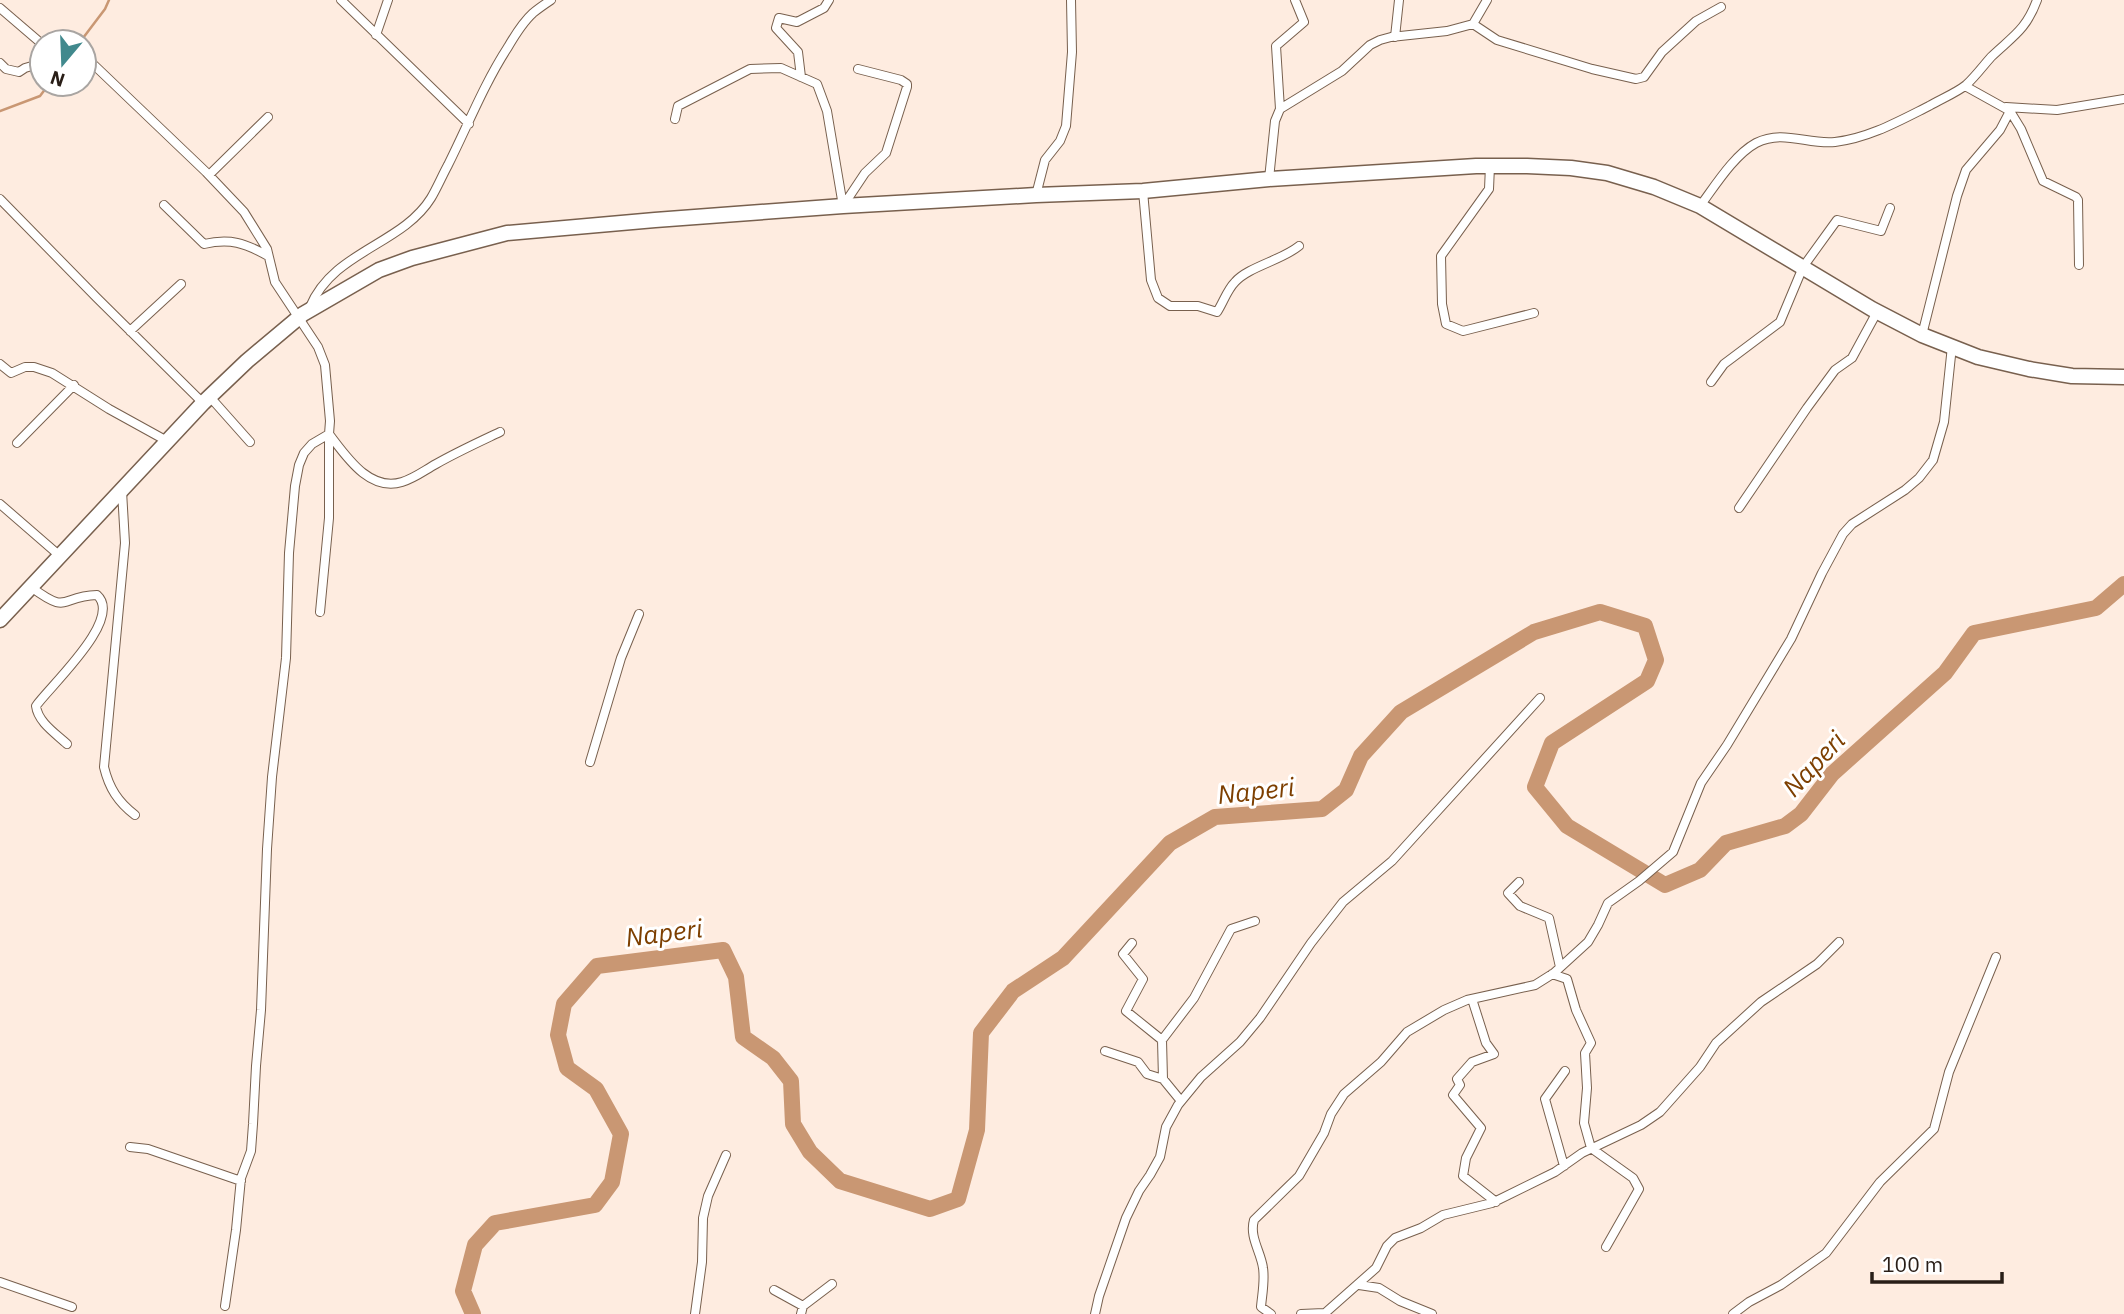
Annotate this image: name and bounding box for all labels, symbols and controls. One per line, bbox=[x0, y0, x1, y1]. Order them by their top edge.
north arrow bbox=[28, 28, 98, 98]
text: N bbox=[47, 65, 68, 93]
water label: Naperi bbox=[1774, 723, 1852, 803]
water label: Naperi bbox=[1216, 769, 1296, 811]
water label: Naperi bbox=[623, 910, 705, 954]
scale bar bbox=[1872, 1240, 2002, 1284]
text: 100 m bbox=[1882, 1250, 1943, 1278]

